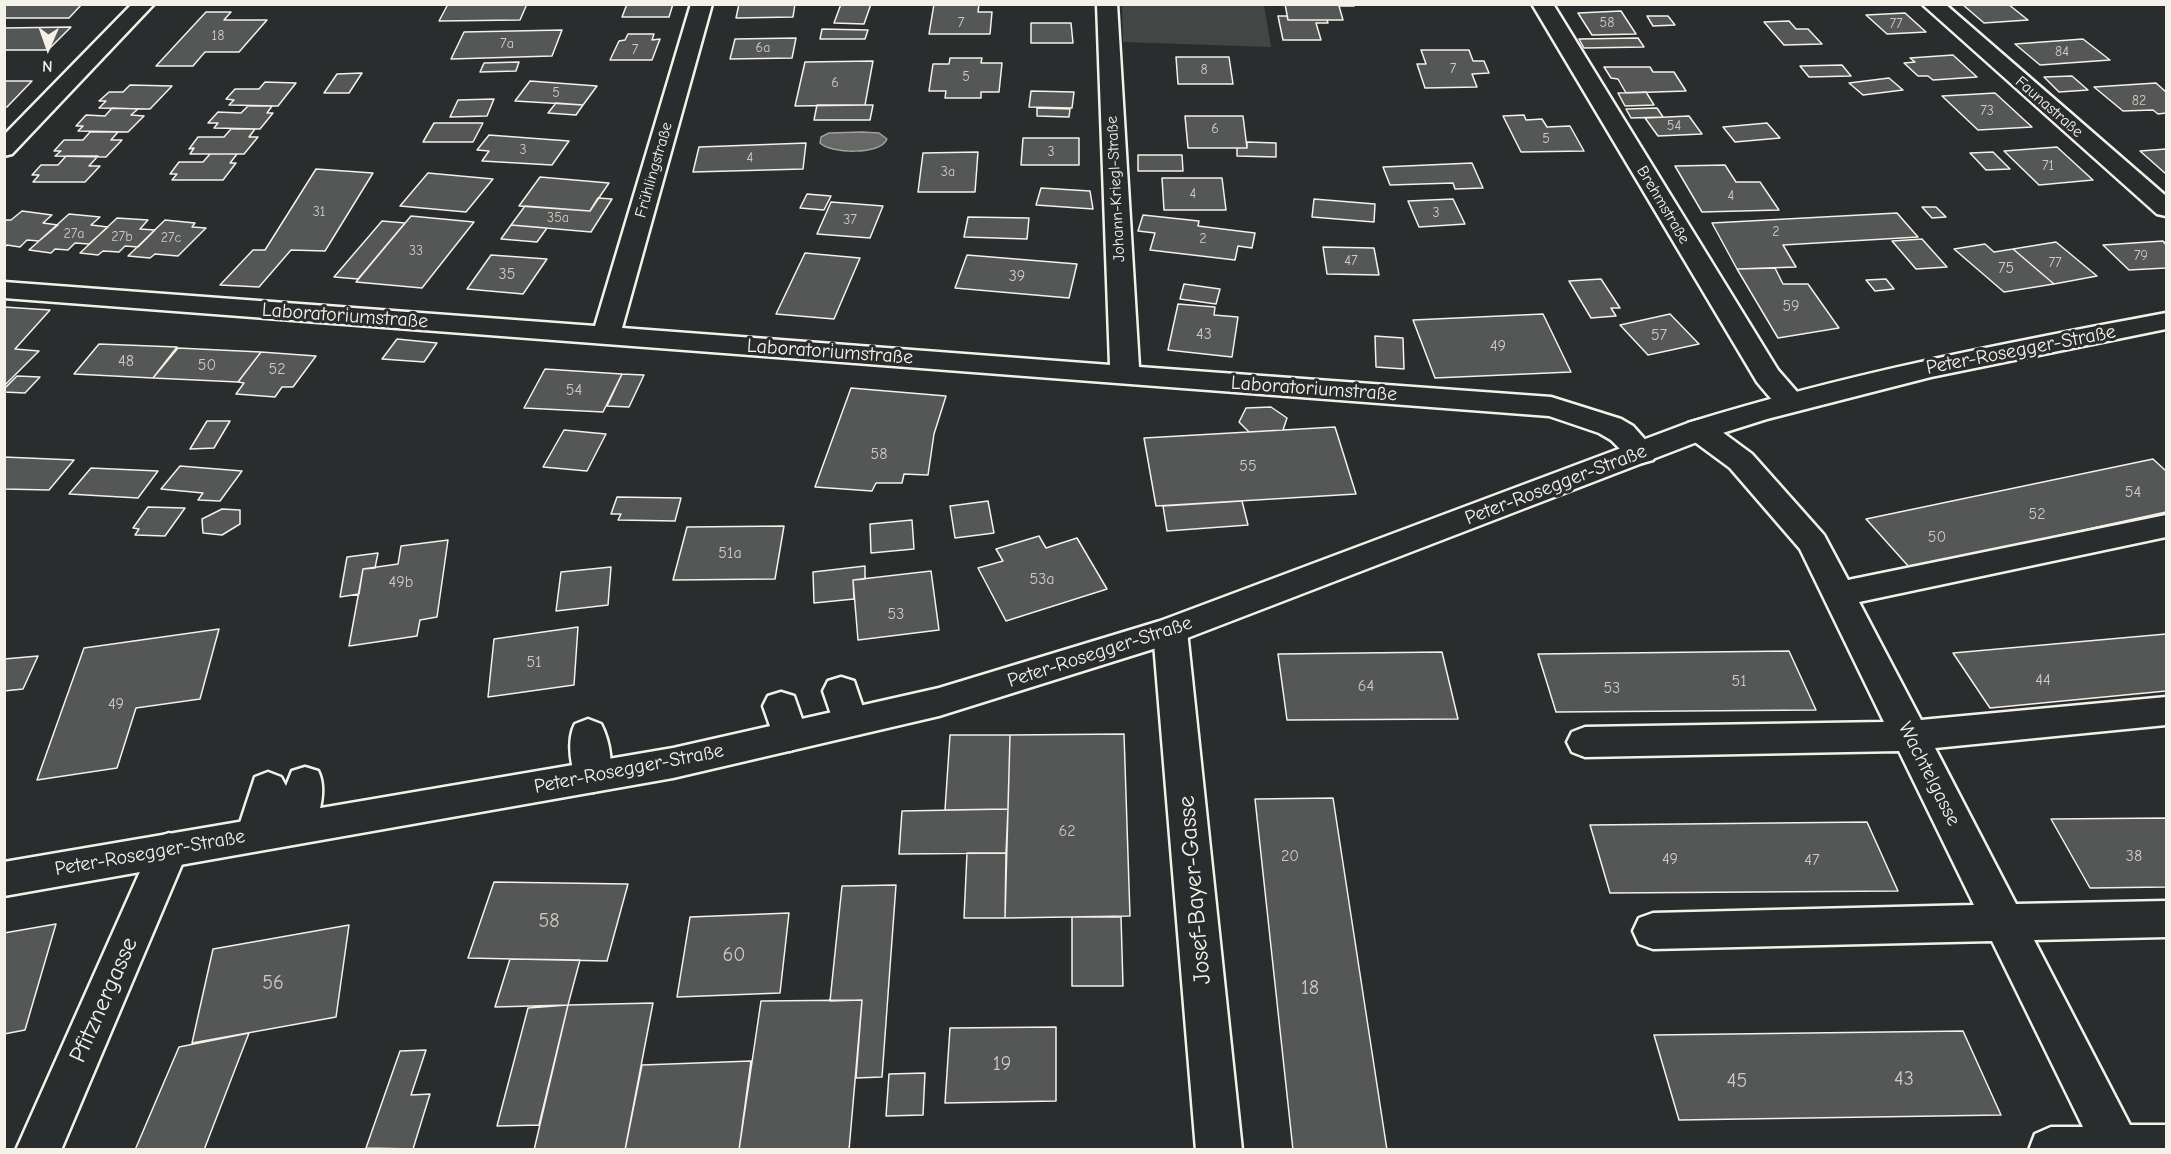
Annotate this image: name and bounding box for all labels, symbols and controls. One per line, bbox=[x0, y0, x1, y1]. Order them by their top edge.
house number: 7 bbox=[958, 15, 964, 31]
house number: 58 bbox=[1600, 15, 1614, 31]
house number: 77 bbox=[1889, 16, 1903, 32]
north arrow bbox=[18, 18, 78, 78]
house number: 18 bbox=[212, 28, 224, 44]
house number: 7a bbox=[500, 36, 514, 52]
house number: 6a bbox=[756, 40, 770, 56]
house number: 7 bbox=[632, 42, 638, 58]
house number: 84 bbox=[2055, 44, 2069, 60]
text: N bbox=[42, 57, 53, 75]
house number: 7 bbox=[1450, 61, 1456, 77]
house number: 8 bbox=[1200, 62, 1208, 78]
house number: 5 bbox=[962, 69, 970, 85]
street label: Faunastraße bbox=[2011, 72, 2087, 142]
house number: 6 bbox=[831, 75, 839, 91]
house number: 5 bbox=[552, 85, 560, 101]
house number: 82 bbox=[2132, 93, 2146, 109]
house number: 73 bbox=[1980, 103, 1994, 119]
street label: Johann-Kriegl-Straße bbox=[1103, 115, 1129, 263]
house number: 54 bbox=[1667, 118, 1681, 134]
street label: Frühlingstraße bbox=[631, 120, 677, 220]
house number: 6 bbox=[1211, 121, 1219, 137]
house number: 5 bbox=[1542, 131, 1550, 147]
house number: 3 bbox=[519, 142, 527, 158]
house number: 3 bbox=[1047, 144, 1055, 160]
house number: 4 bbox=[747, 150, 753, 166]
house number: 71 bbox=[2042, 158, 2054, 174]
street label: Brehmstraße bbox=[1632, 162, 1694, 248]
house number: 3a bbox=[941, 164, 955, 180]
house number: 4 bbox=[1190, 186, 1196, 202]
house number: 4 bbox=[1728, 188, 1734, 204]
house number: 31 bbox=[313, 204, 325, 220]
house number: 3 bbox=[1432, 205, 1440, 221]
house number: 35a bbox=[547, 210, 569, 226]
house number: 37 bbox=[843, 212, 857, 228]
house number: 2 bbox=[1772, 224, 1780, 240]
house number: 27a bbox=[63, 226, 85, 242]
house number: 27b bbox=[111, 229, 133, 245]
house number: 27c bbox=[161, 230, 181, 246]
house number: 2 bbox=[1199, 231, 1207, 247]
house number: 33 bbox=[409, 243, 423, 259]
house number: 79 bbox=[2134, 248, 2148, 264]
house number: 47 bbox=[1344, 253, 1358, 269]
house number: 77 bbox=[2048, 255, 2062, 271]
house number: 75 bbox=[1998, 258, 2014, 278]
house number: 35 bbox=[499, 264, 515, 284]
house number: 39 bbox=[1009, 266, 1025, 286]
house number: 59 bbox=[1782, 296, 1800, 316]
street label: Laboratoriumstraße bbox=[261, 298, 429, 334]
street label: Peter-Rosegger-Straße bbox=[1924, 320, 2118, 380]
house number: 43 bbox=[1196, 324, 1212, 344]
house number: 57 bbox=[1651, 325, 1667, 345]
street label: Laboratoriumstraße bbox=[746, 334, 914, 370]
house number: 49 bbox=[1490, 336, 1506, 356]
house number: 48 bbox=[118, 351, 134, 371]
house number: 50 bbox=[198, 355, 216, 375]
house number: 52 bbox=[268, 359, 286, 379]
street label: Laboratoriumstraße bbox=[1230, 371, 1398, 407]
house number: 54 bbox=[566, 380, 582, 400]
street label: Peter-Rosegger-Straße bbox=[1462, 439, 1650, 531]
house number: 58 bbox=[871, 444, 887, 464]
house number: 55 bbox=[1239, 456, 1257, 476]
house number: 54 bbox=[2125, 482, 2141, 502]
house number: 52 bbox=[2028, 504, 2046, 524]
house number: 50 bbox=[1928, 527, 1946, 547]
house number: 51a bbox=[718, 543, 742, 563]
house number: 53a bbox=[1029, 569, 1055, 589]
house number: 49b bbox=[389, 572, 413, 592]
house number: 53 bbox=[888, 604, 904, 624]
street label: Peter-Rosegger-Straße bbox=[1005, 611, 1195, 693]
house number: 51 bbox=[526, 652, 542, 672]
house number: 44 bbox=[2035, 670, 2051, 690]
house number: 51 bbox=[1731, 671, 1747, 691]
house number: 64 bbox=[1358, 676, 1374, 696]
house number: 53 bbox=[1604, 678, 1620, 698]
house number: 49 bbox=[108, 694, 124, 714]
street label: Wachtelgasse bbox=[1892, 718, 1966, 830]
street label: Peter-Rosegger-Straße bbox=[532, 739, 726, 799]
street label: Josef-Bayer-Gasse bbox=[1172, 794, 1218, 986]
house number: 62 bbox=[1058, 821, 1076, 841]
street label: Peter-Rosegger-Straße bbox=[53, 824, 247, 882]
house number: 20 bbox=[1281, 846, 1299, 866]
house number: 38 bbox=[2126, 846, 2142, 866]
house number: 49 bbox=[1662, 849, 1678, 869]
house number: 47 bbox=[1804, 850, 1820, 870]
house number: 58 bbox=[538, 909, 560, 933]
street label: Pfitznergasse bbox=[64, 933, 144, 1067]
house number: 60 bbox=[722, 943, 746, 967]
house number: 56 bbox=[262, 971, 284, 995]
house number: 18 bbox=[1301, 976, 1319, 1000]
house number: 19 bbox=[993, 1052, 1011, 1076]
house number: 43 bbox=[1894, 1067, 1914, 1091]
house number: 45 bbox=[1727, 1069, 1747, 1093]

